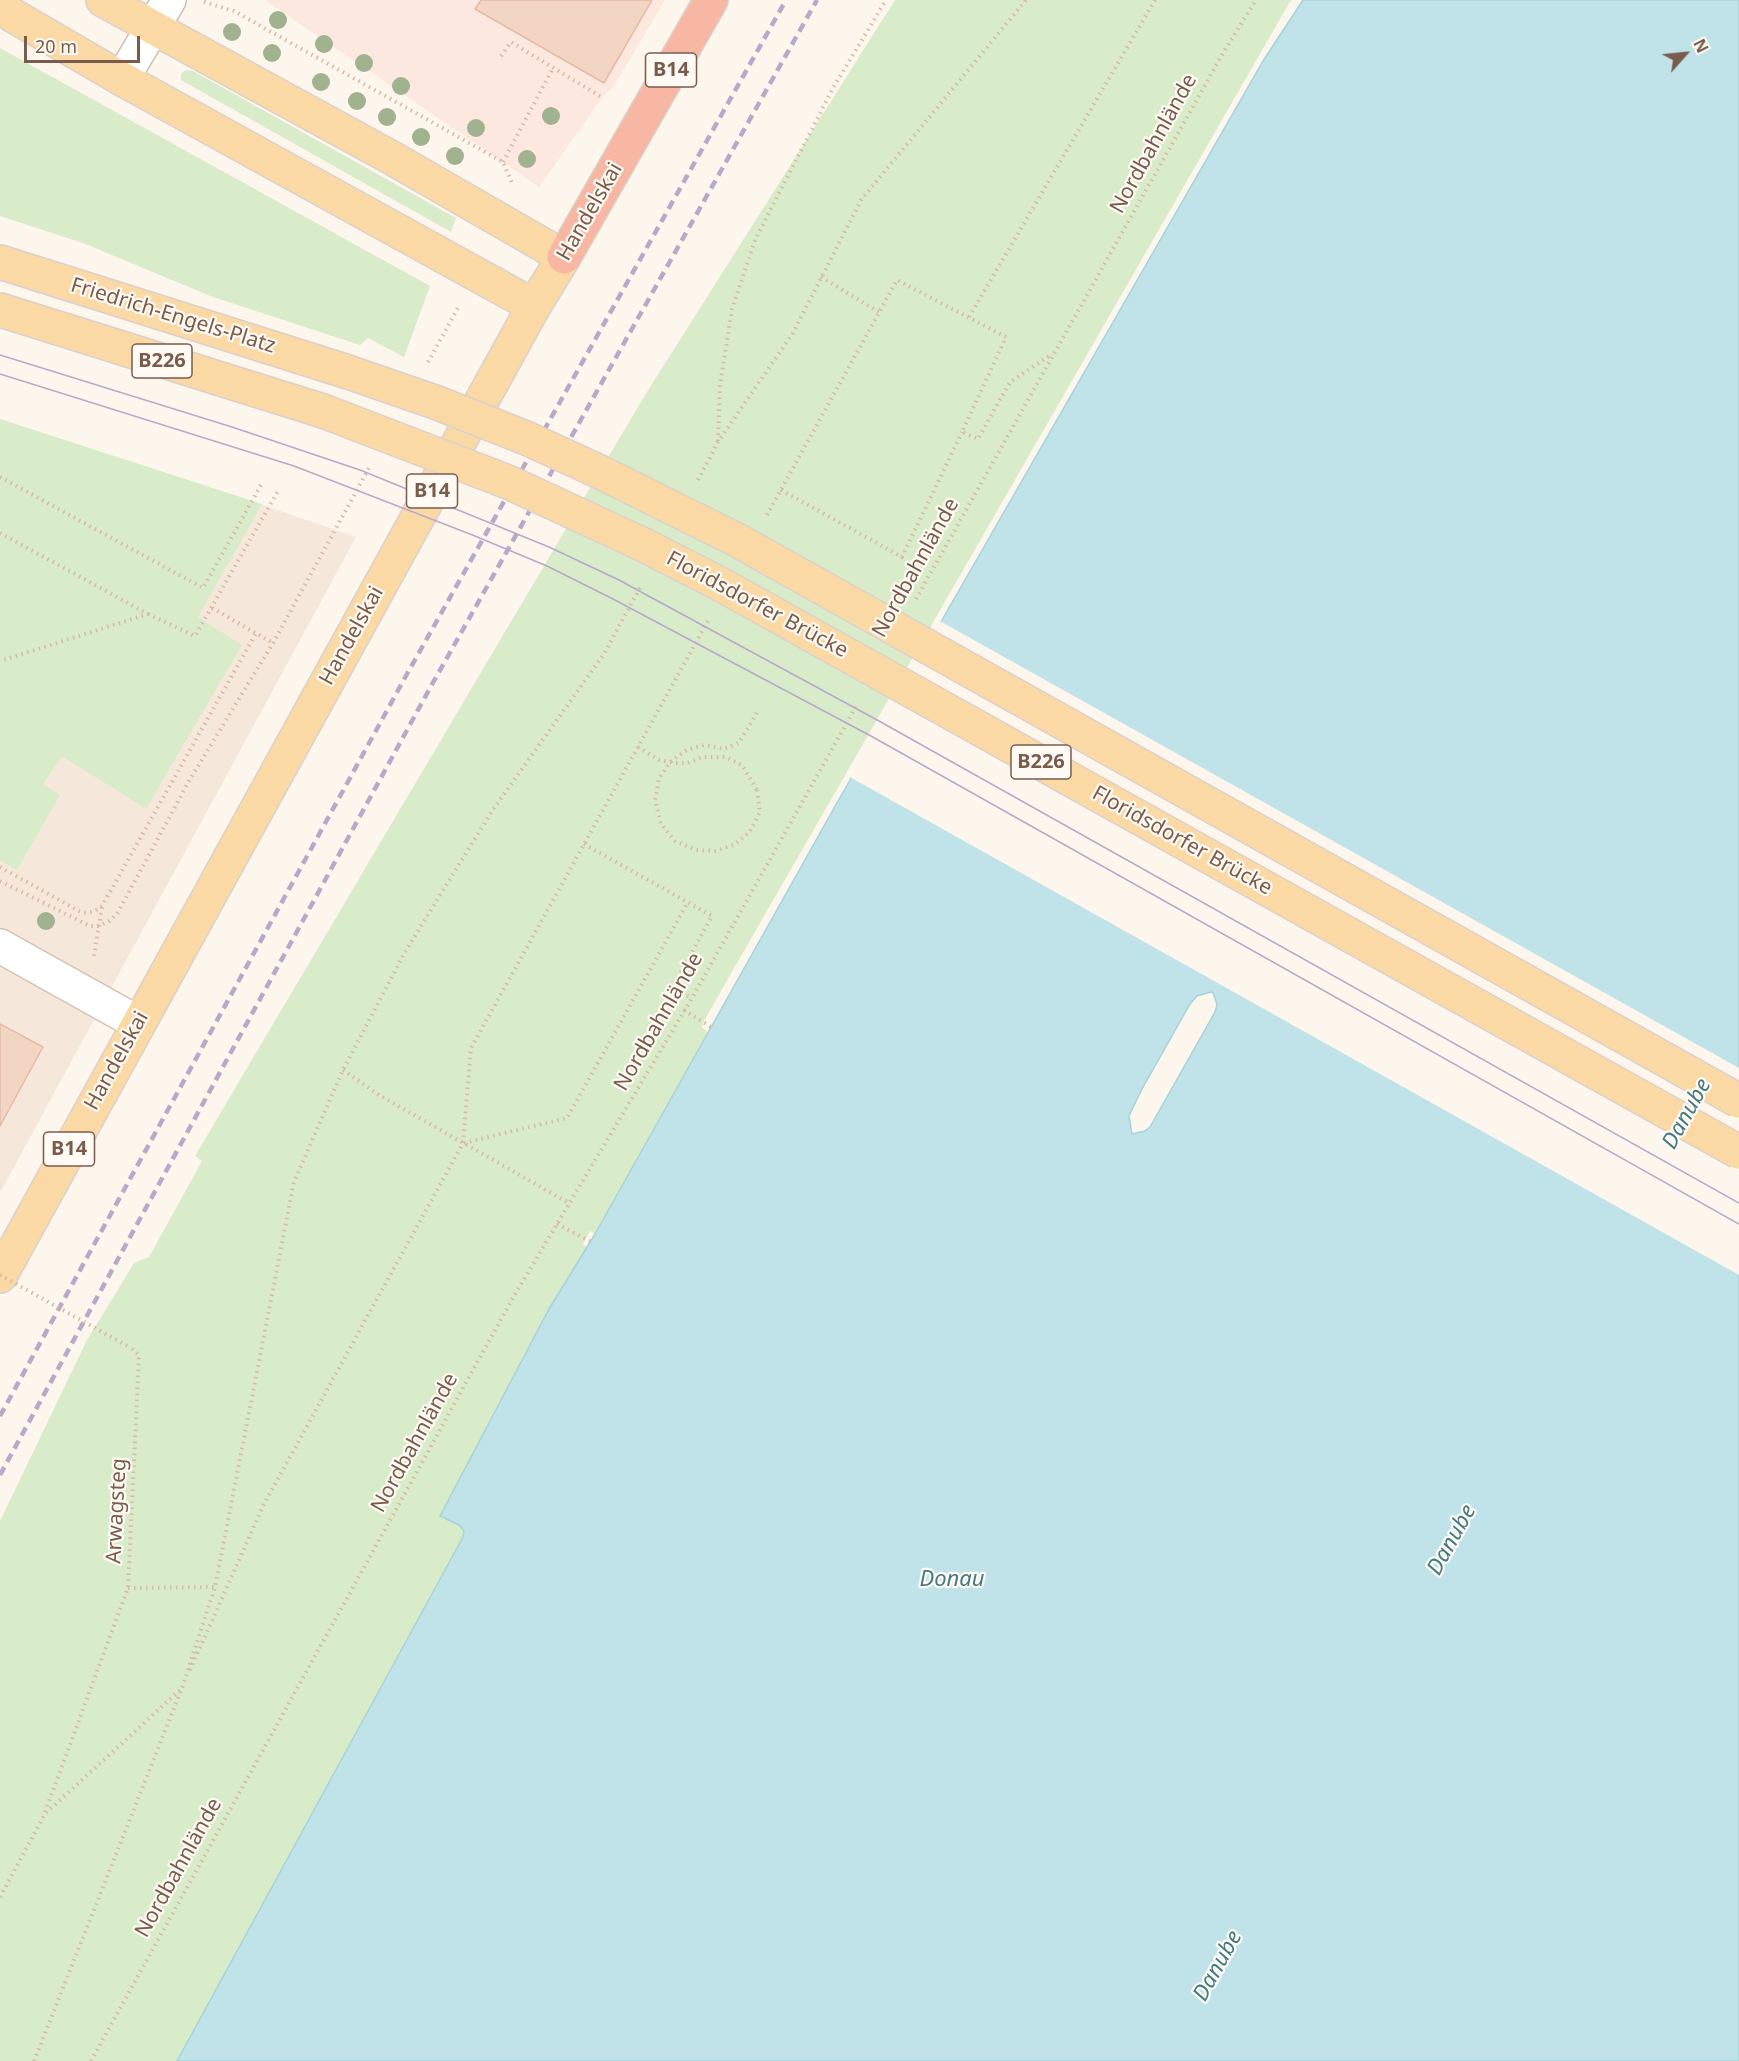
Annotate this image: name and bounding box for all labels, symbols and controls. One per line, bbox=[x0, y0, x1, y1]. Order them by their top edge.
scale bar bbox=[27, 24, 142, 62]
north arrow bbox=[1655, 24, 1715, 84]
text: 20 m bbox=[35, 34, 77, 58]
text: N bbox=[1688, 35, 1714, 57]
road number: B14 bbox=[646, 53, 696, 87]
street label: Nordbahnlände bbox=[1105, 70, 1203, 218]
street label: Handelskai bbox=[552, 159, 628, 265]
street label: Friedrich-Engels-Platz bbox=[68, 273, 278, 359]
road number: B226 bbox=[132, 344, 192, 378]
road number: B14 bbox=[406, 474, 458, 508]
street label: Nordbahnlände bbox=[867, 494, 965, 642]
street label: Floridsdorfer Brücke bbox=[662, 546, 852, 664]
street label: Handelskai bbox=[315, 582, 389, 690]
road number: B226 bbox=[1011, 745, 1071, 779]
street label: Floridsdorfer Brücke bbox=[1088, 781, 1276, 901]
street label: Nordbahnlände bbox=[609, 948, 709, 1096]
street label: Handelskai bbox=[80, 1007, 154, 1115]
water label: Danube bbox=[1657, 1074, 1717, 1154]
road number: B14 bbox=[44, 1132, 94, 1166]
street label: Nordbahnlände bbox=[366, 1369, 464, 1517]
street label: Arwagsteg bbox=[102, 1458, 132, 1564]
water label: Danube bbox=[1422, 1500, 1482, 1580]
water label: Donau bbox=[919, 1567, 985, 1593]
street label: Nordbahnlände bbox=[130, 1794, 228, 1942]
water label: Danube bbox=[1188, 1926, 1248, 2006]

